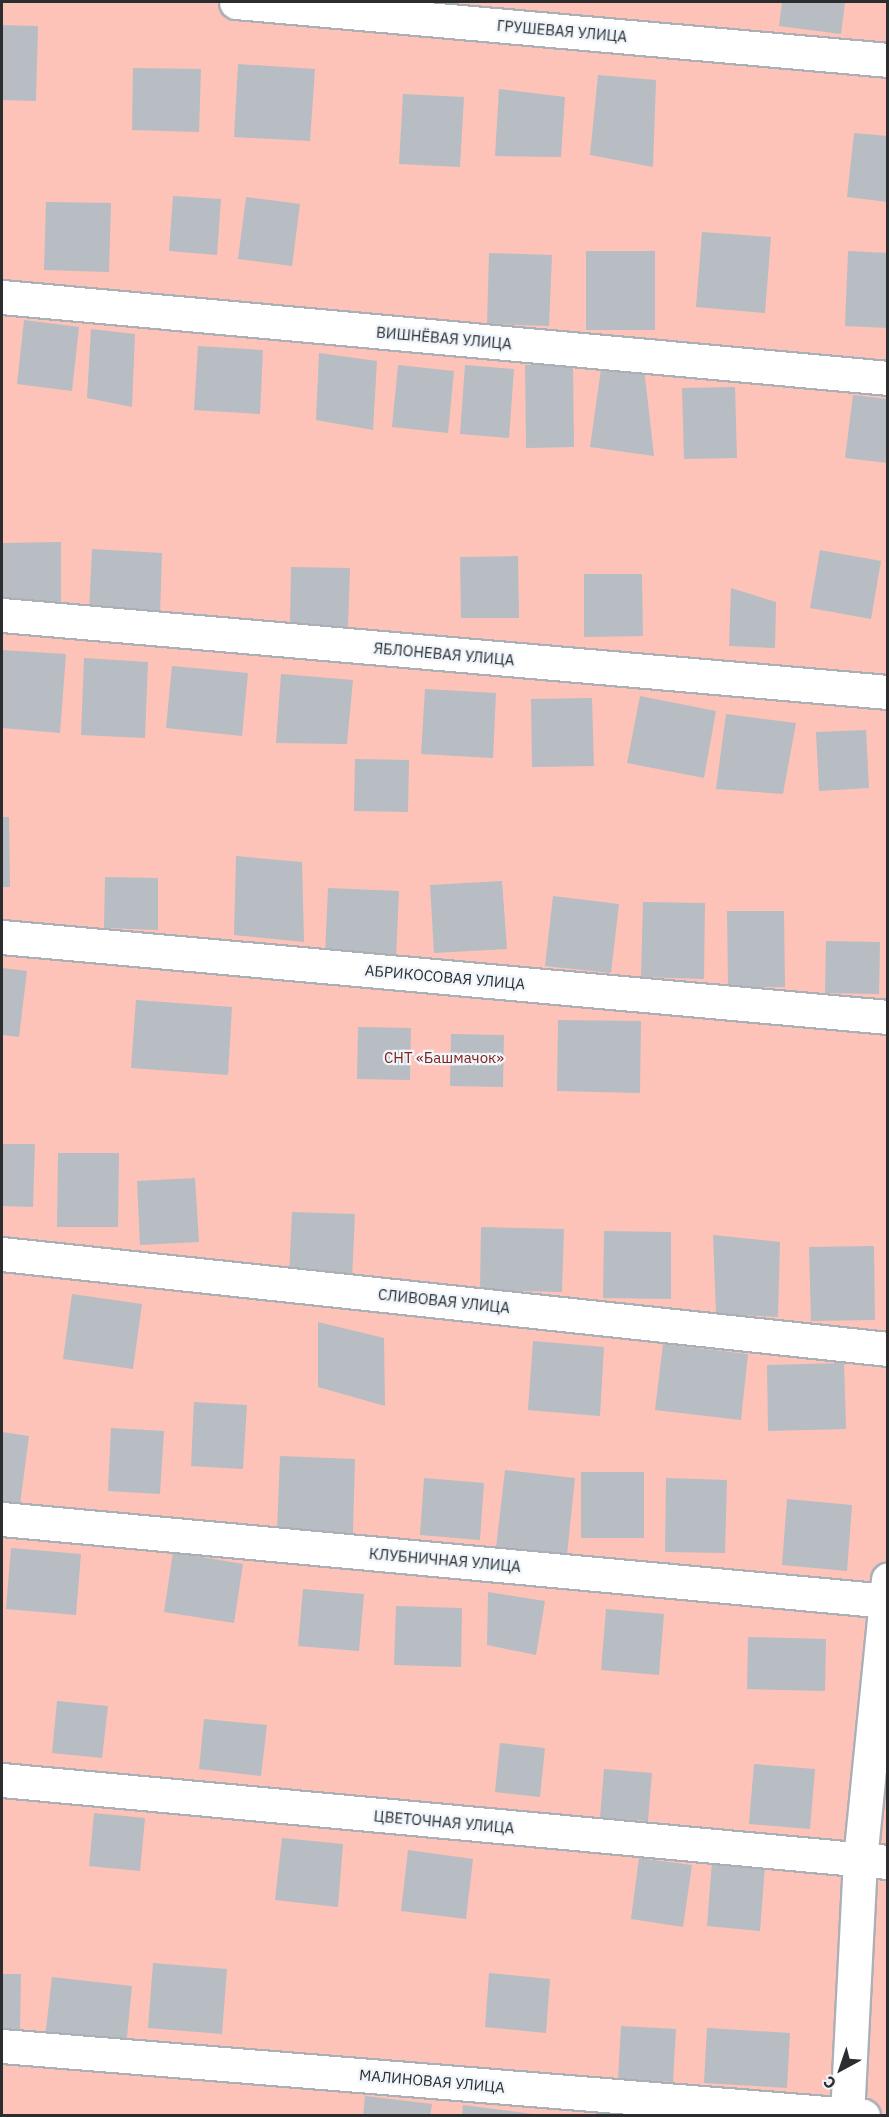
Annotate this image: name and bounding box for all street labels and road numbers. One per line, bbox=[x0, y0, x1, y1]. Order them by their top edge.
street label: ГРУШЕВАЯ УЛИЦА bbox=[496, 16, 628, 46]
street label: ВИШНЁВАЯ УЛИЦА bbox=[375, 323, 513, 353]
street label: ЯБЛОНЕВАЯ УЛИЦА bbox=[373, 639, 515, 669]
street label: АБРИКОСОВАЯ УЛИЦА bbox=[364, 961, 526, 993]
street label: СЛИВОВАЯ УЛИЦА bbox=[377, 1285, 511, 1317]
street label: КЛУБНИЧНАЯ УЛИЦА bbox=[368, 1544, 522, 1576]
street label: ЦВЕТОЧНАЯ УЛИЦА bbox=[373, 1807, 515, 1837]
street label: МАЛИНОВАЯ УЛИЦА bbox=[358, 2066, 506, 2096]

